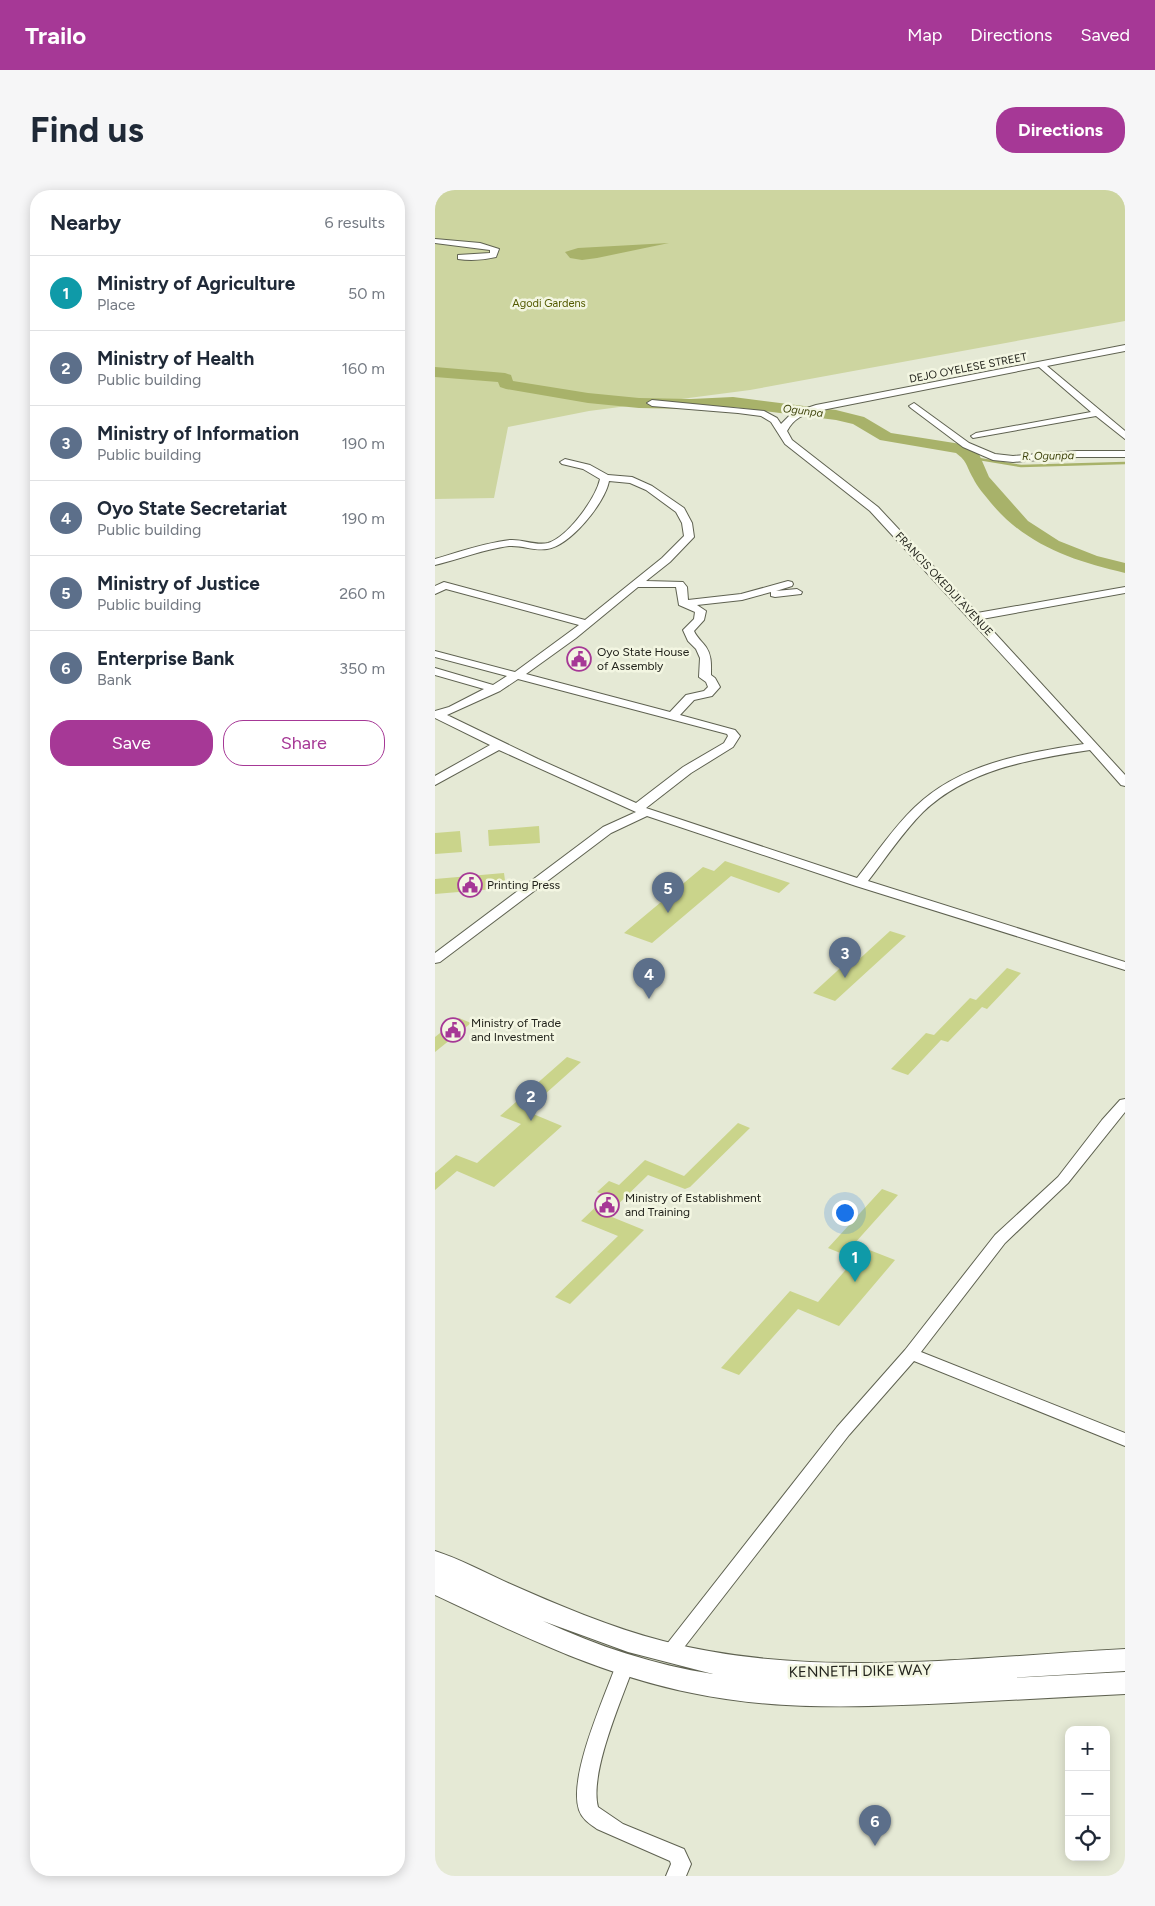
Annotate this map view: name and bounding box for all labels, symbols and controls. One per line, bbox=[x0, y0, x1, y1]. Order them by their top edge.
text: Trailo bbox=[25, 21, 86, 50]
text: Map bbox=[907, 24, 942, 46]
text: Directions bbox=[970, 24, 1052, 46]
text: Saved bbox=[1080, 24, 1130, 46]
button: Directions bbox=[996, 107, 1125, 153]
text: Find us bbox=[30, 109, 144, 151]
text: Nearby bbox=[50, 210, 121, 235]
text: 6 results bbox=[324, 213, 385, 232]
text: Ministry of Agriculture bbox=[97, 272, 295, 295]
text: 1 bbox=[63, 284, 69, 303]
text: 50 m bbox=[348, 284, 385, 303]
text: Place bbox=[97, 295, 135, 314]
park label: Agodi Gardens bbox=[512, 297, 586, 310]
text: Ministry of Health bbox=[97, 347, 254, 370]
street label: DEJO OYELESE STREET bbox=[908, 350, 1028, 386]
text: 2 bbox=[61, 359, 71, 378]
text: 160 m bbox=[342, 359, 385, 378]
text: Public building bbox=[97, 370, 201, 389]
water label: Ogunpa bbox=[782, 402, 824, 420]
text: Ministry of Information bbox=[97, 422, 299, 445]
text: 3 bbox=[62, 434, 70, 453]
text: 190 m bbox=[342, 434, 385, 453]
text: Public building bbox=[97, 445, 201, 464]
water label: R. Ogunpa bbox=[1022, 449, 1075, 463]
text: Oyo State Secretariat bbox=[97, 497, 288, 520]
text: 4 bbox=[61, 509, 71, 528]
text: 190 m bbox=[342, 509, 385, 528]
text: Public building bbox=[97, 520, 201, 539]
street label: FRANCIS OKEDIJI AVENUE bbox=[893, 530, 995, 638]
text: Ministry of Justice bbox=[97, 572, 260, 595]
text: 5 bbox=[61, 584, 71, 603]
text: 260 m bbox=[339, 584, 385, 603]
text: Public building bbox=[97, 595, 201, 614]
place label: Oyo State House of Assembly bbox=[597, 645, 690, 673]
public building icon: Oyo State House of Assembly bbox=[566, 646, 592, 672]
text: Enterprise Bank bbox=[97, 647, 234, 670]
text: 6 bbox=[61, 659, 71, 678]
text: 350 m bbox=[339, 659, 385, 678]
text: Bank bbox=[97, 670, 132, 689]
button: Save bbox=[50, 720, 213, 766]
button: Share bbox=[223, 720, 385, 766]
public building icon: Printing Press bbox=[457, 872, 483, 898]
pin: 5 bbox=[652, 872, 684, 913]
place label: Printing Press bbox=[487, 878, 561, 892]
pin: 3 bbox=[829, 937, 861, 978]
pin: 4 bbox=[633, 958, 665, 999]
place label: Ministry of Trade and Investment bbox=[471, 1016, 562, 1044]
public building icon: Ministry of Trade and Investment bbox=[440, 1017, 466, 1043]
pin: 2 bbox=[515, 1080, 547, 1121]
place label: Ministry of Establishment and Training bbox=[625, 1191, 762, 1219]
public building icon: Ministry of Establishment and Training bbox=[594, 1192, 620, 1218]
your location bbox=[832, 1200, 858, 1226]
pin: 1 bbox=[839, 1241, 871, 1282]
street label: KENNETH DIKE WAY bbox=[789, 1661, 931, 1681]
map controls bbox=[1065, 1726, 1110, 1861]
button: + bbox=[1065, 1726, 1110, 1771]
button: − bbox=[1065, 1771, 1110, 1816]
pin: 6 bbox=[859, 1805, 891, 1846]
button: locate bbox=[1065, 1816, 1110, 1861]

